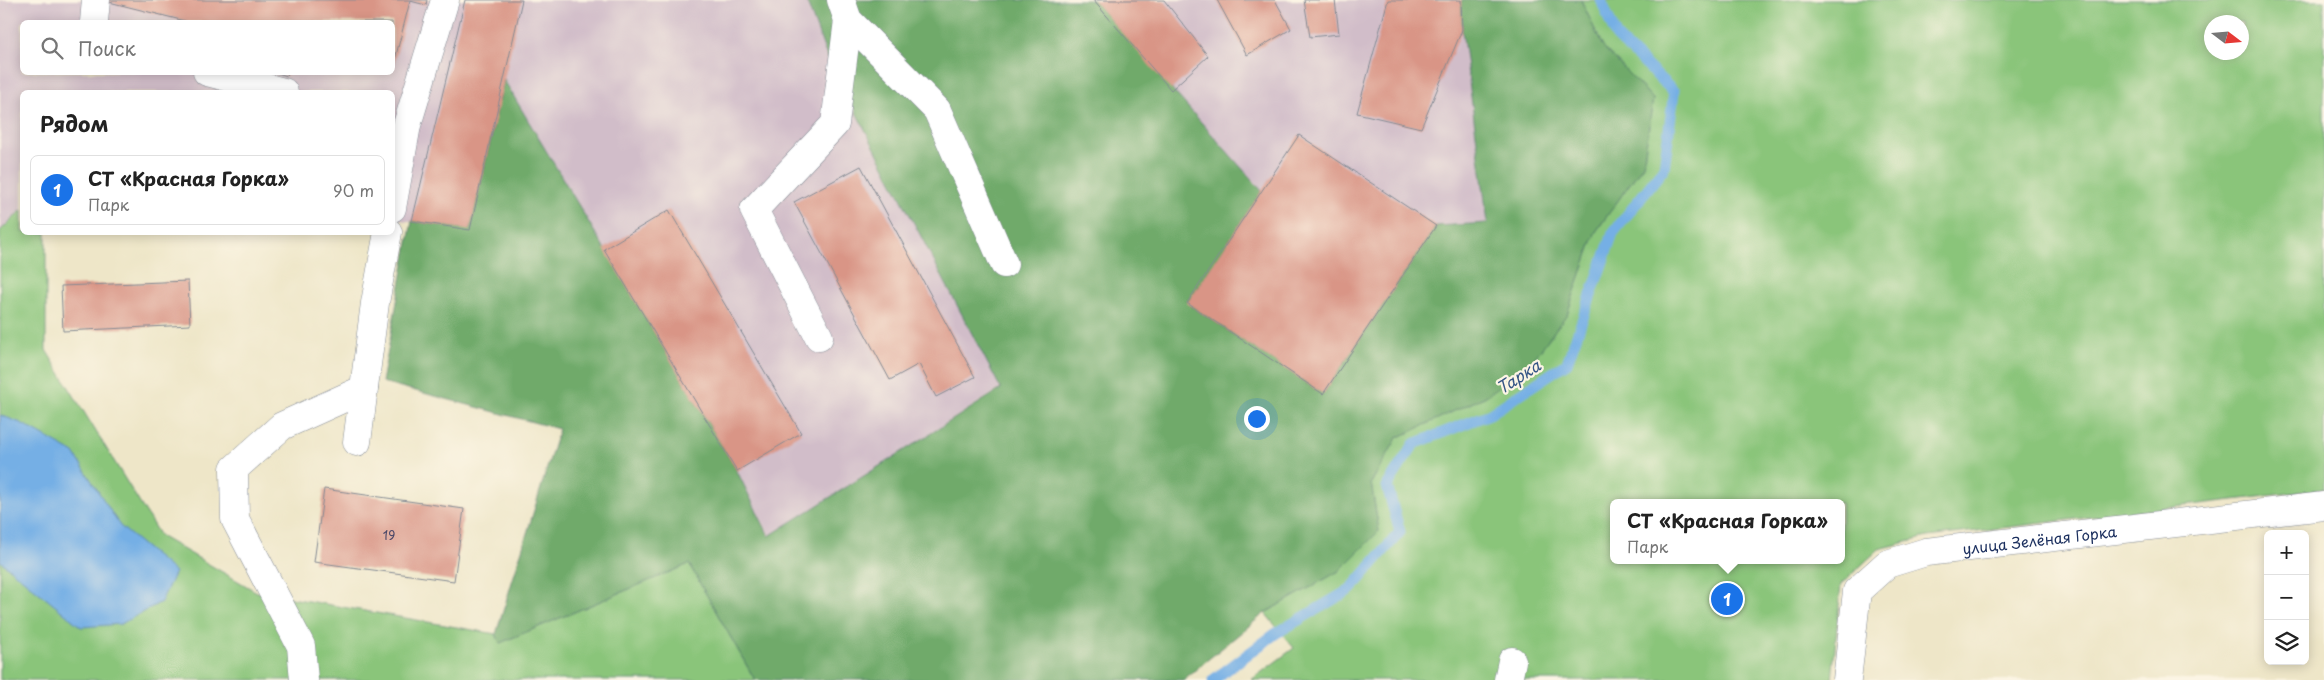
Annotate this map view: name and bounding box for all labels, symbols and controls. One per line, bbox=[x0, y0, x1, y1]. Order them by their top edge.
north arrow bbox=[2204, 15, 2249, 60]
search box bbox=[20, 20, 395, 75]
icon: search bbox=[38, 34, 66, 62]
text: Поиск bbox=[78, 34, 136, 62]
text: Рядом bbox=[40, 107, 108, 139]
text: СТ «Красная Горка» bbox=[88, 164, 289, 192]
text: 1 bbox=[53, 178, 61, 202]
text: 90 m bbox=[333, 178, 374, 202]
text: Парк bbox=[88, 192, 129, 216]
water label: Тарка bbox=[1491, 352, 1546, 399]
your location bbox=[1244, 406, 1270, 432]
popup bbox=[1610, 499, 1845, 564]
text: СТ «Красная Горка» bbox=[1627, 506, 1828, 534]
street label: улица Зелёная Горка bbox=[1961, 518, 2118, 559]
house number: 19 bbox=[383, 526, 395, 544]
map controls bbox=[2264, 530, 2309, 665]
button: + bbox=[2264, 530, 2309, 575]
text: Парк bbox=[1627, 534, 1668, 558]
button: − bbox=[2264, 575, 2309, 620]
pin: 1 bbox=[1711, 580, 1743, 618]
button: layers bbox=[2264, 620, 2309, 665]

